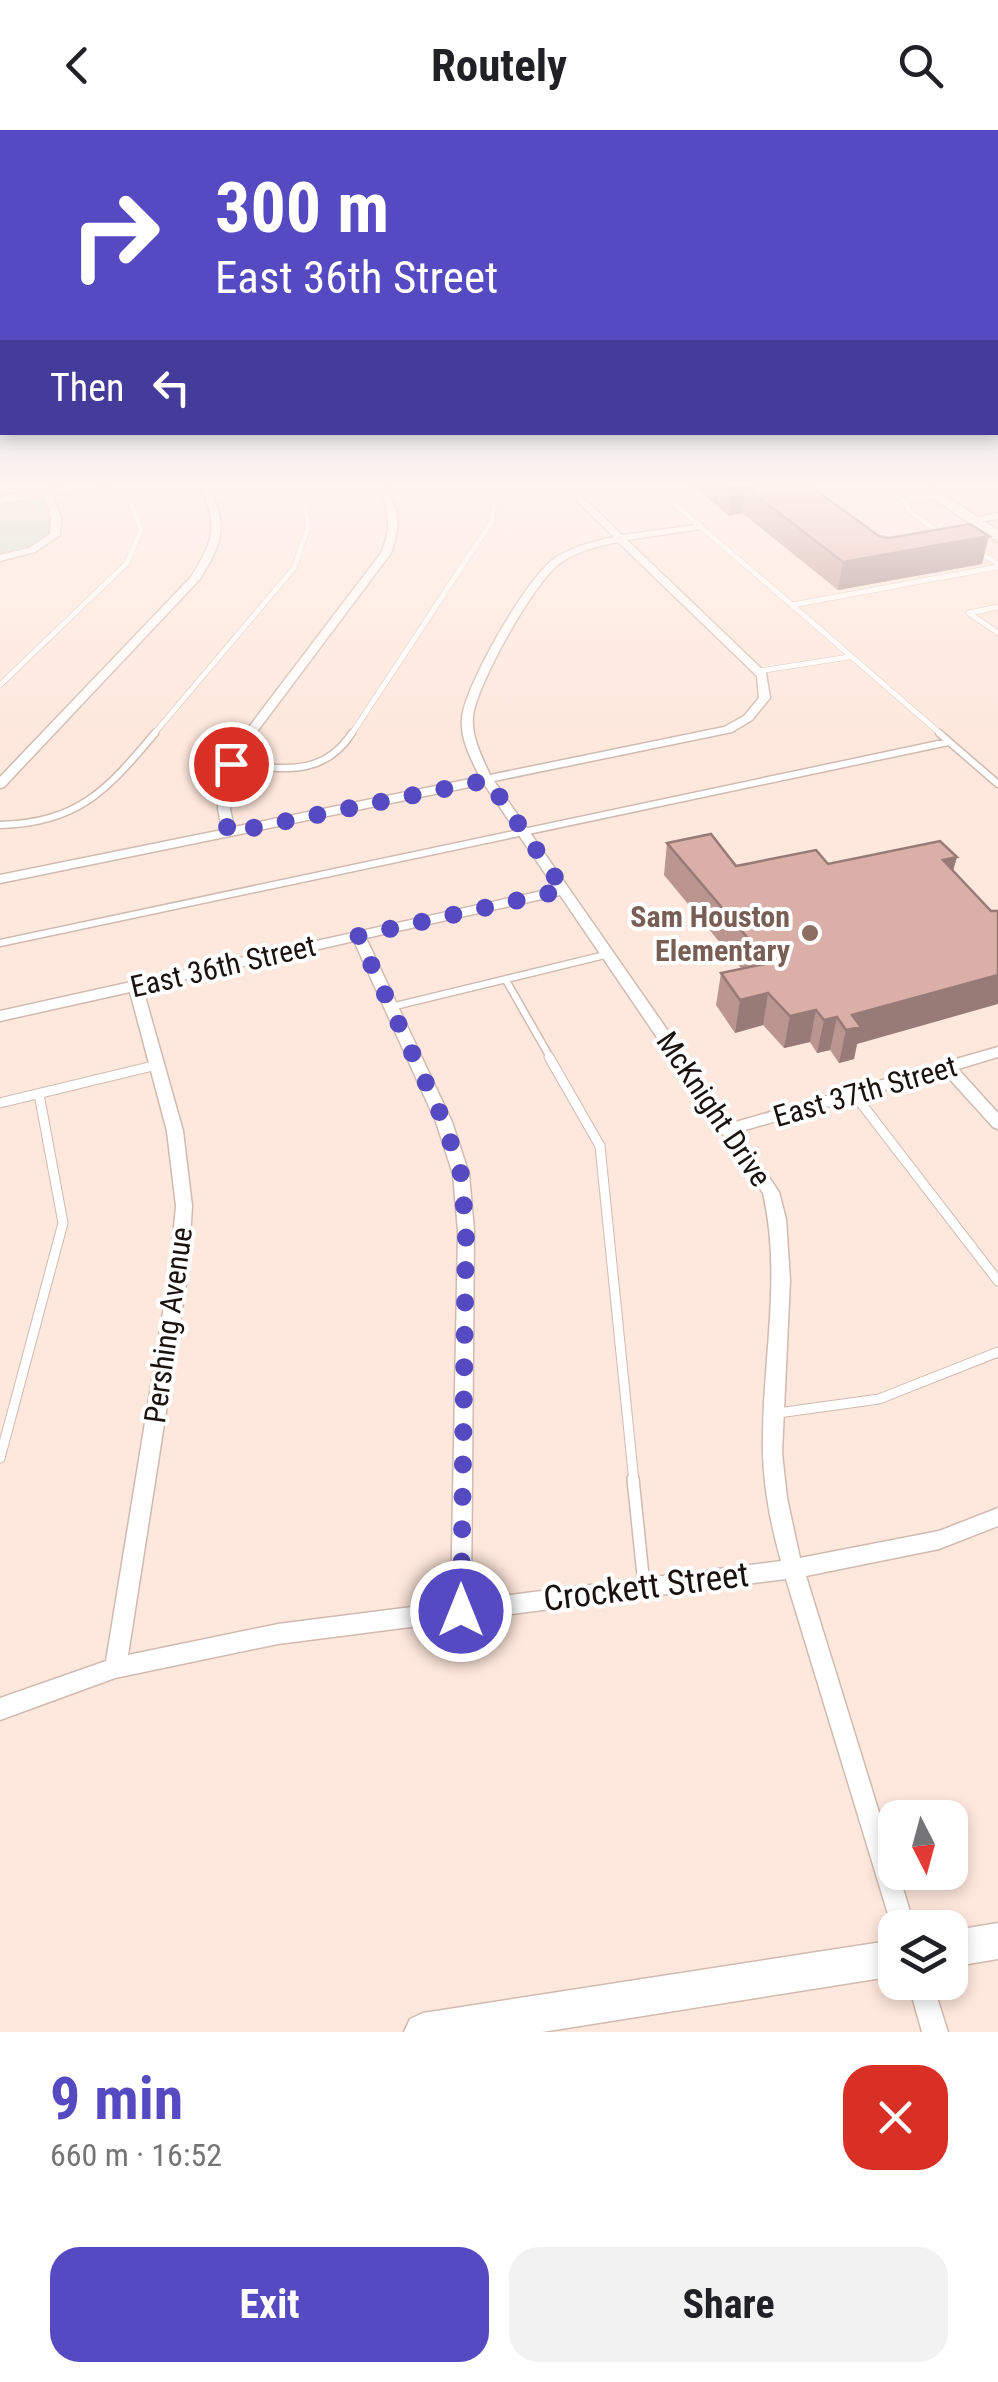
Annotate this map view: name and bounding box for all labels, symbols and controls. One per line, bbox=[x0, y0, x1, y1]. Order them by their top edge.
icon: back bbox=[50, 38, 105, 93]
icon: search bbox=[893, 38, 948, 93]
text: Routely bbox=[431, 39, 567, 92]
text: 300 m bbox=[215, 167, 389, 249]
icon: right bbox=[50, 170, 180, 300]
text: East 36th Street bbox=[215, 251, 498, 304]
icon: left bbox=[144, 360, 199, 415]
text: Then bbox=[50, 366, 124, 410]
pin bbox=[189, 722, 274, 807]
icon: arrive bbox=[204, 737, 259, 792]
place label: Sam Houston Elementary bbox=[630, 899, 791, 968]
marker: Sam Houston Elementary bbox=[799, 922, 821, 944]
street label: East 36th Street bbox=[127, 928, 319, 1004]
street label: McKnight Drive bbox=[649, 1025, 779, 1193]
street label: East 37th Street bbox=[769, 1048, 961, 1134]
street label: Pershing Avenue bbox=[137, 1225, 199, 1425]
street label: Crockett Street bbox=[541, 1554, 751, 1620]
position arrow bbox=[409, 1559, 513, 1663]
north arrow bbox=[878, 1800, 968, 1890]
map controls bbox=[878, 1800, 968, 2000]
button: layers bbox=[878, 1910, 968, 2000]
text: 9 min bbox=[50, 2063, 183, 2134]
button: close bbox=[843, 2065, 948, 2170]
text: 660 m · 16:52 bbox=[50, 2136, 222, 2174]
button: Exit bbox=[50, 2247, 489, 2362]
button: Share bbox=[509, 2247, 948, 2362]

